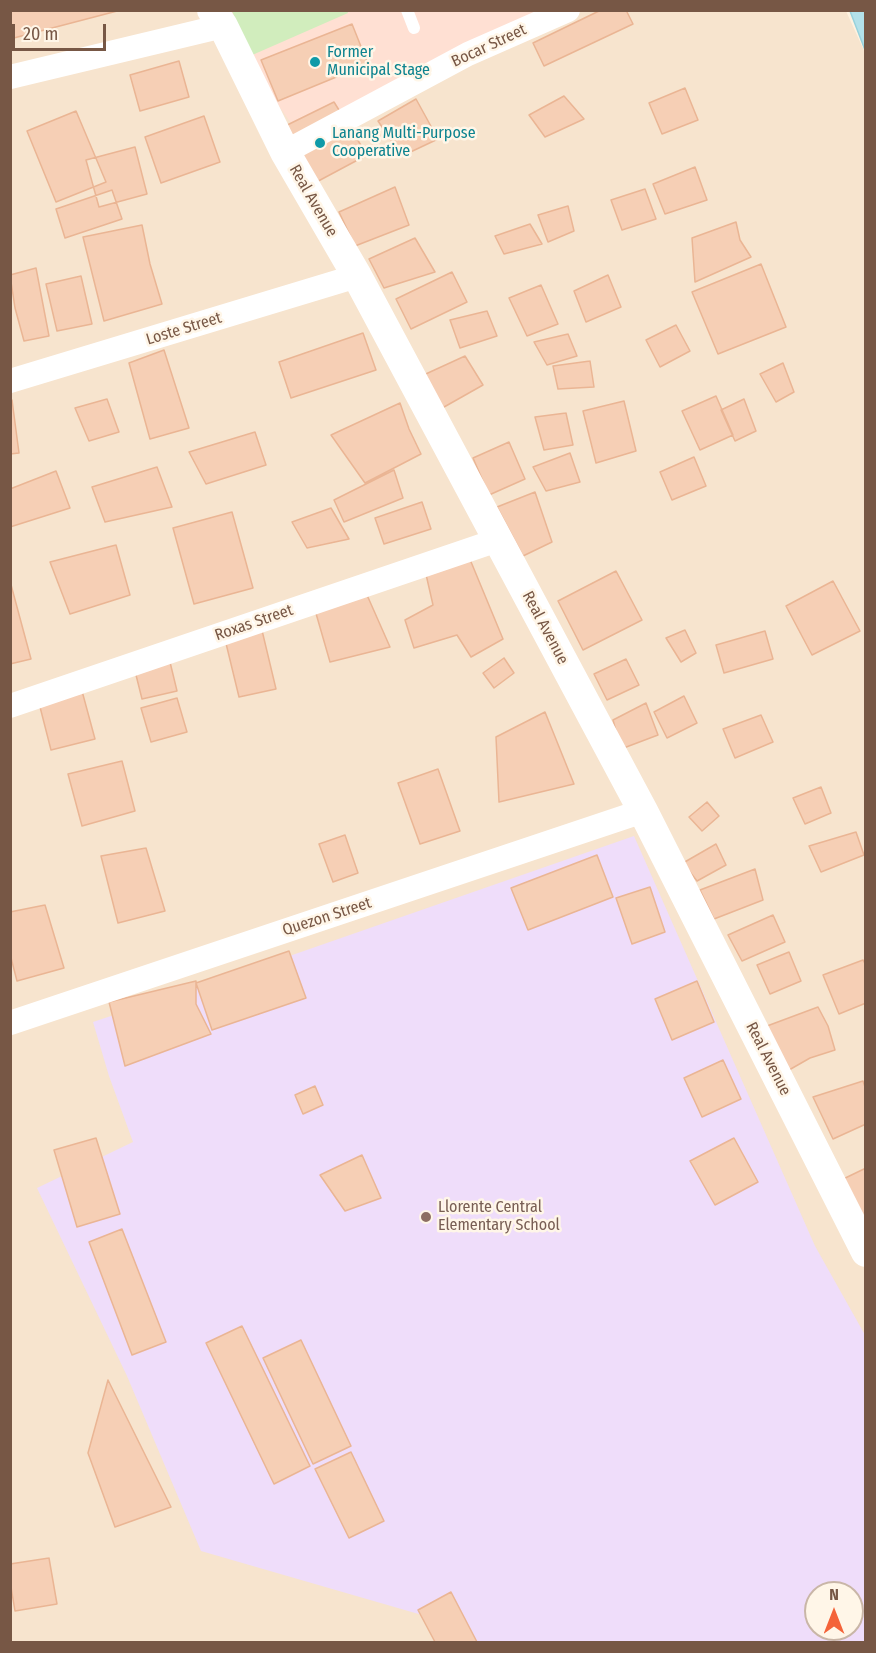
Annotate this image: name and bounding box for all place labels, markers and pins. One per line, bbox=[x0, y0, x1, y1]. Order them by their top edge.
place label: Former Municipal Stage bbox=[327, 43, 430, 81]
marker: Former Municipal Stage bbox=[308, 55, 322, 69]
place label: Lanang Multi-Purpose Cooperative bbox=[332, 124, 476, 162]
marker: Lanang Multi-Purpose Cooperative bbox=[313, 136, 327, 150]
place label: Llorente Central Elementary School bbox=[438, 1198, 560, 1236]
marker: Llorente Central Elementary School bbox=[419, 1210, 433, 1224]

